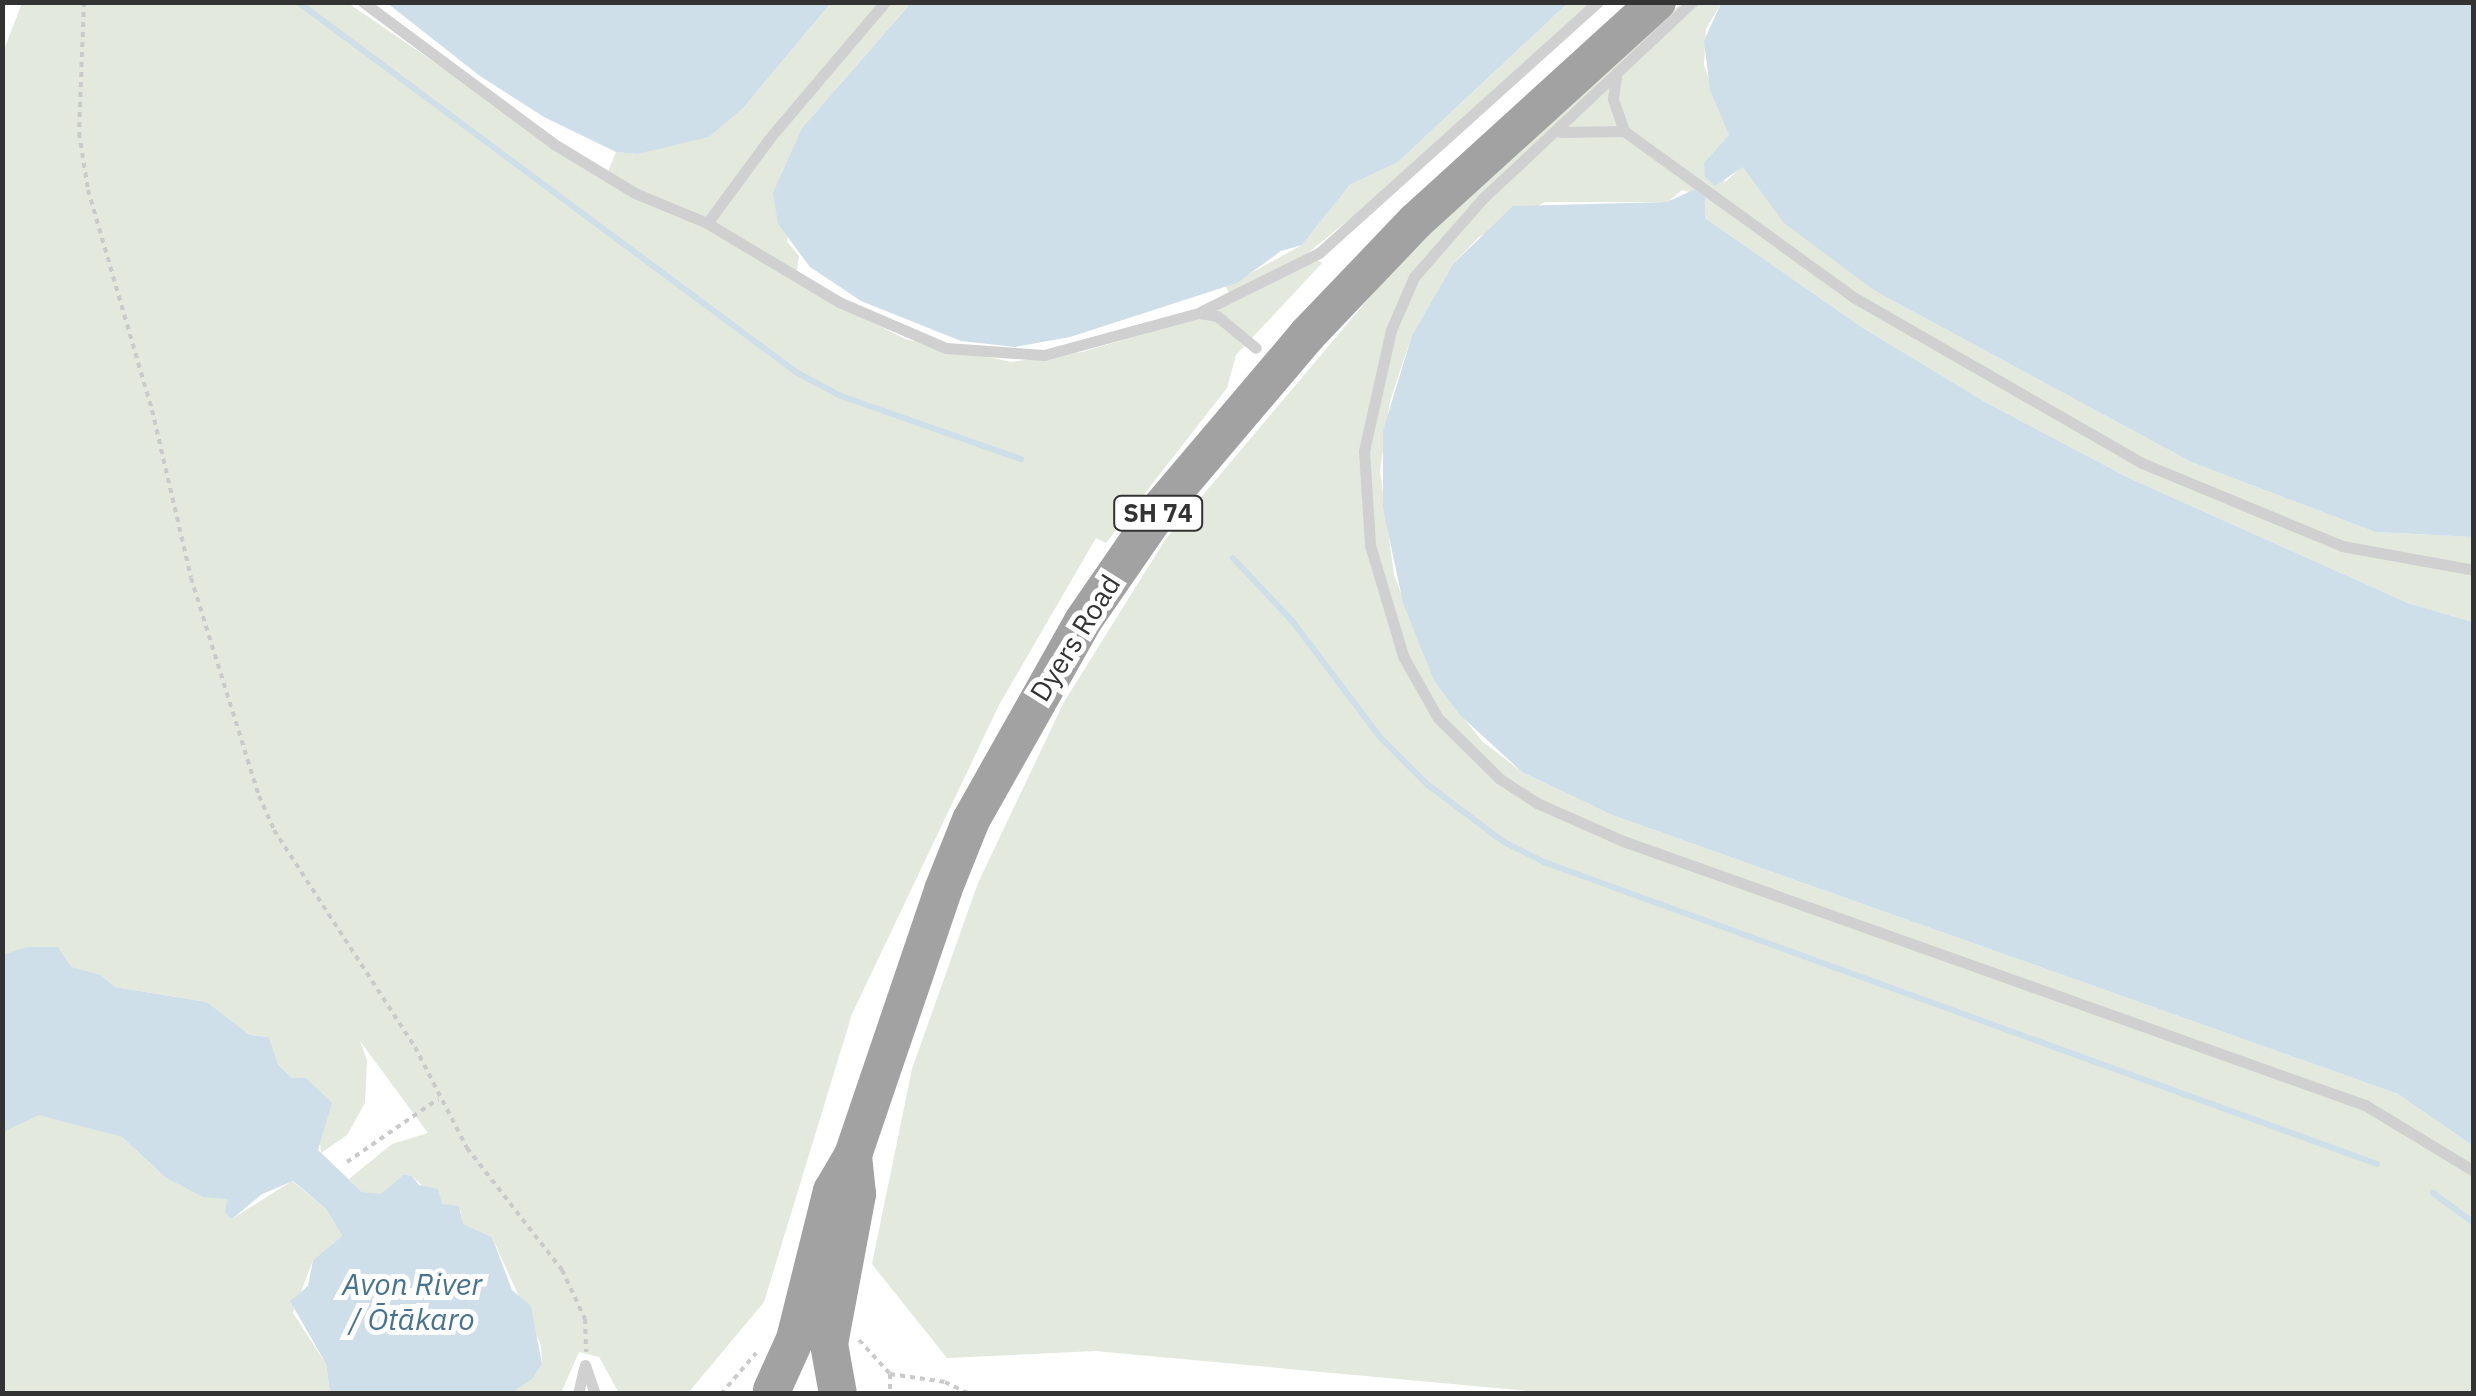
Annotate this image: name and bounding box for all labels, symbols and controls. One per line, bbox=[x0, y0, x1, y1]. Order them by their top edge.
road number: SH 74 bbox=[1113, 493, 1203, 533]
street label: Dyers Road bbox=[1023, 569, 1127, 707]
water label: Avon River / Ōtākaro bbox=[342, 1266, 482, 1336]

